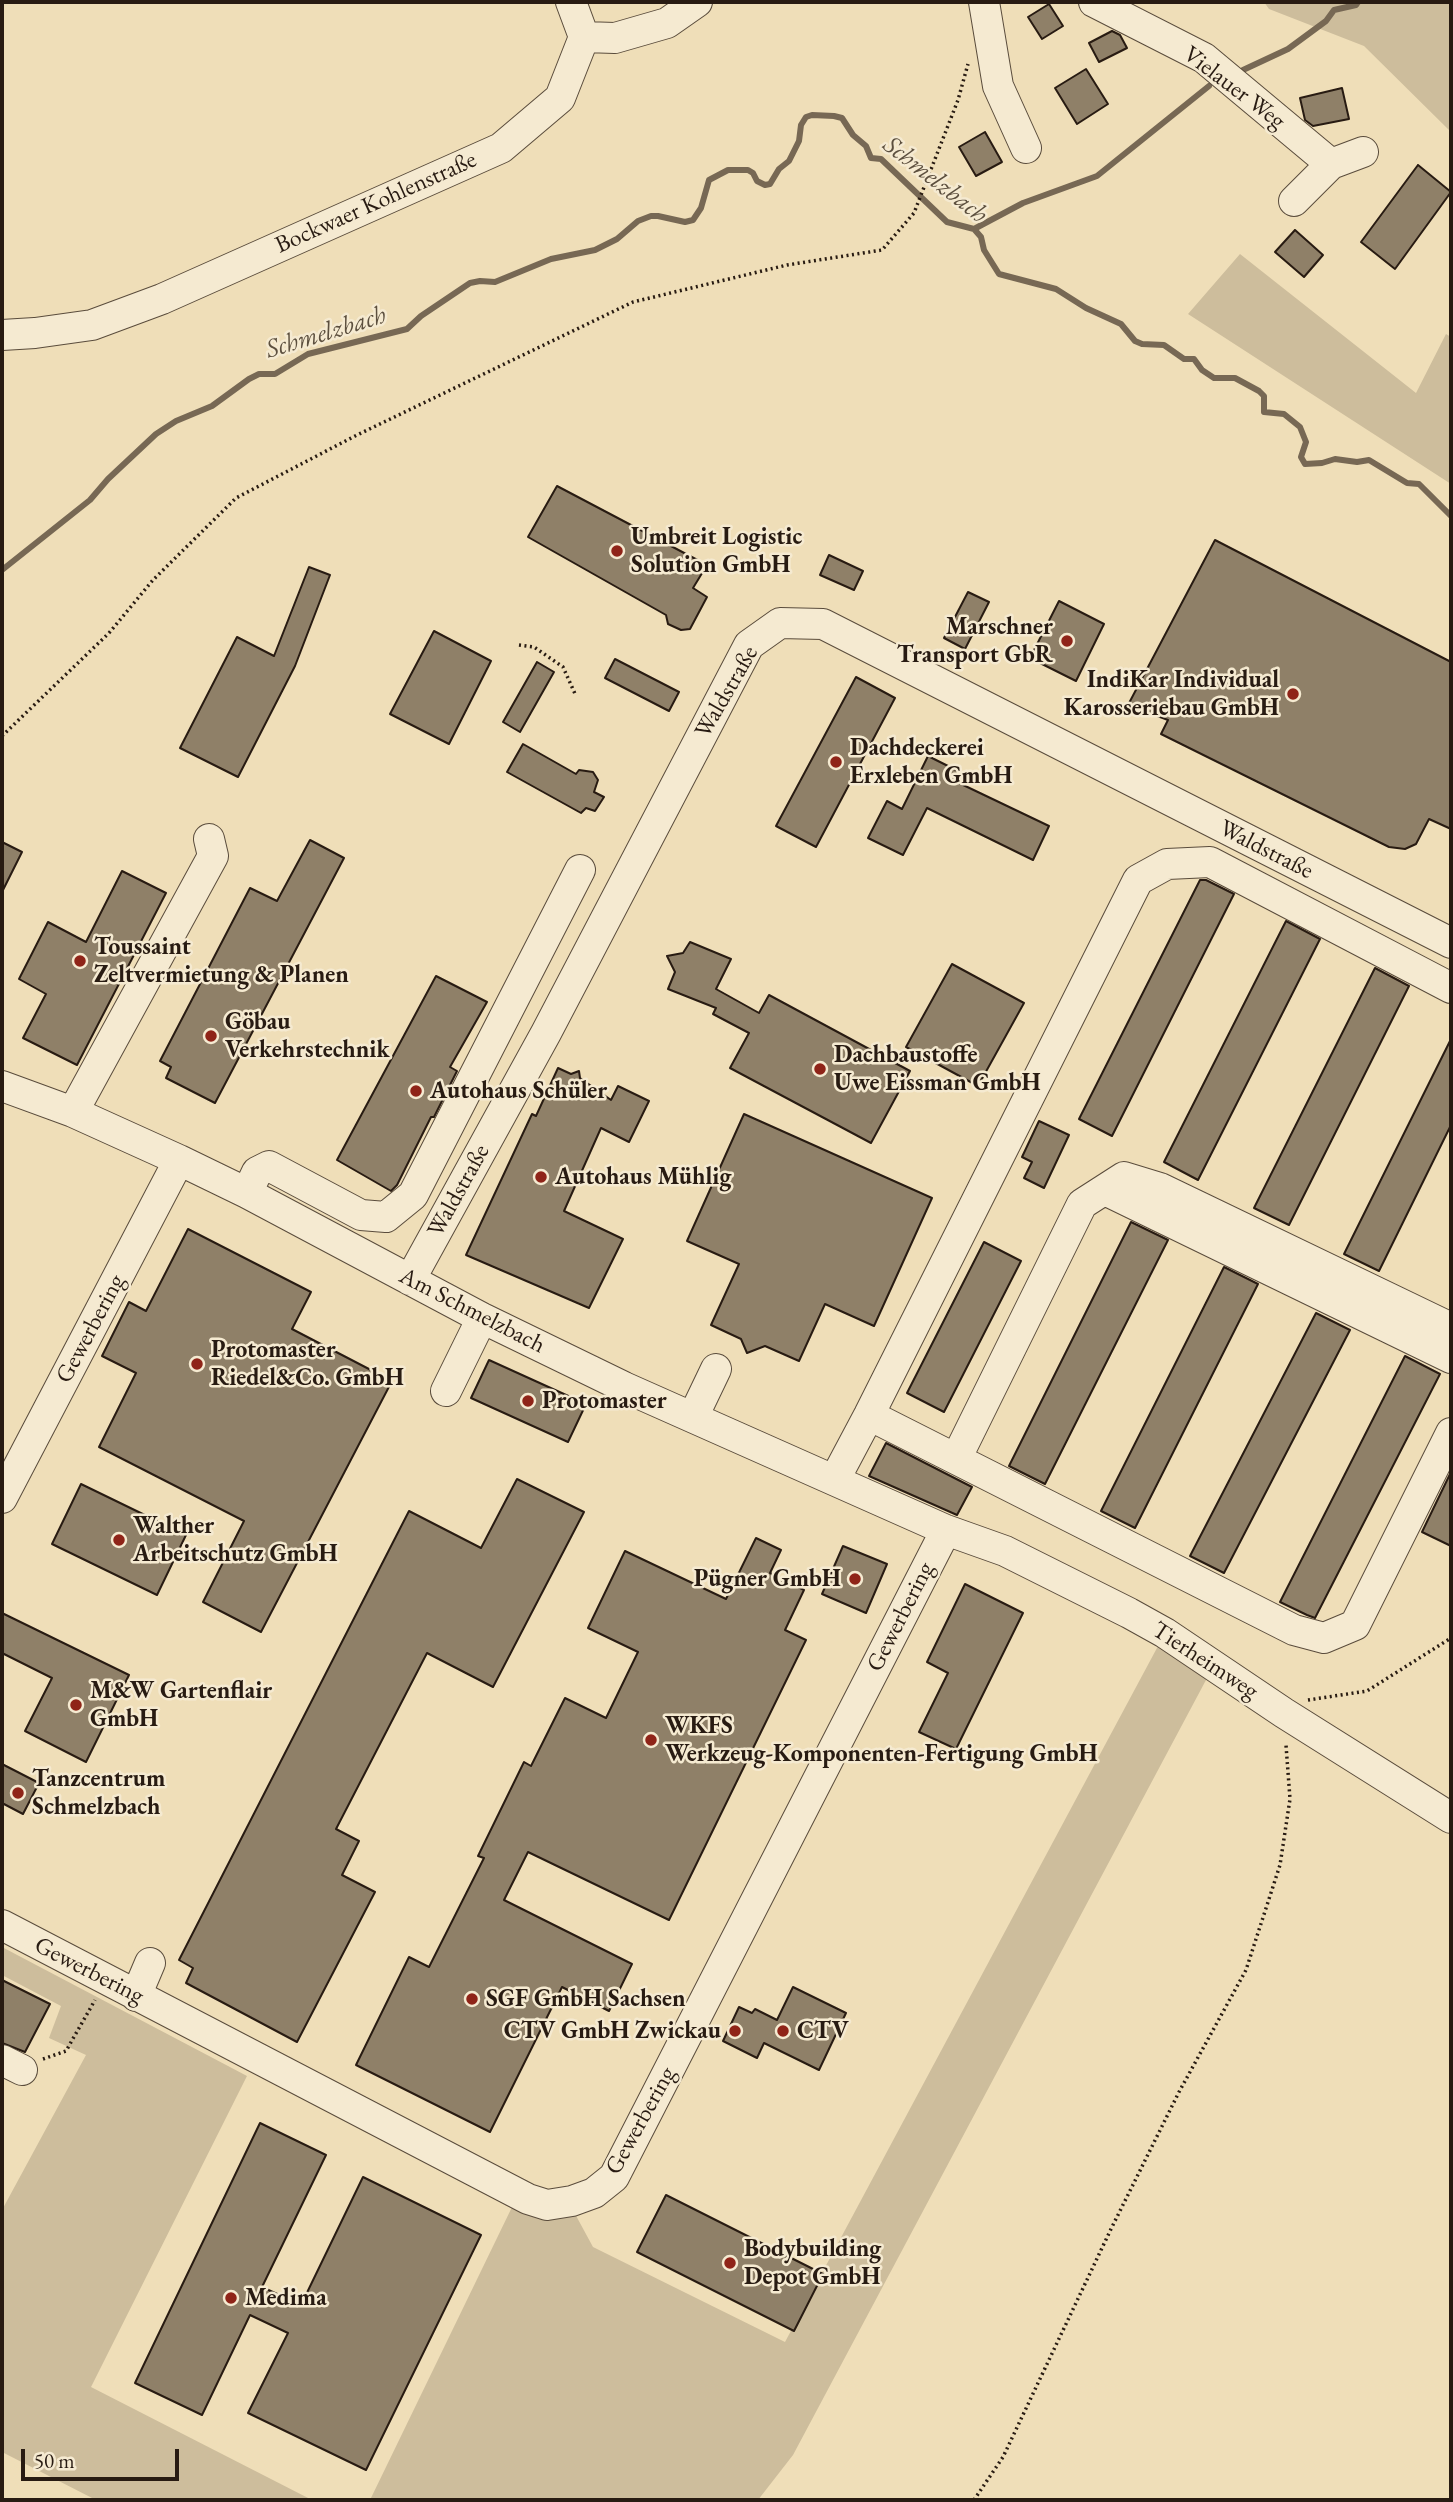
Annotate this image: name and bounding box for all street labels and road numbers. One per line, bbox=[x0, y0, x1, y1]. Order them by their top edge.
street label: Vielauer Weg bbox=[1177, 40, 1291, 136]
street label: Bockwaer Kohlenstraße bbox=[271, 146, 481, 260]
street label: Waldstraße bbox=[689, 641, 765, 743]
street label: Waldstraße bbox=[1214, 814, 1318, 886]
street label: Waldstraße bbox=[422, 1140, 496, 1242]
street label: Am Schmelzbach bbox=[394, 1262, 550, 1360]
street label: Gewerbering bbox=[50, 1270, 132, 1388]
street label: Gewerbering bbox=[861, 1558, 941, 1676]
street label: Tierheimweg bbox=[1147, 1616, 1263, 1706]
street label: Gewerbering bbox=[30, 1931, 148, 2011]
street label: Gewerbering bbox=[600, 2062, 682, 2180]

